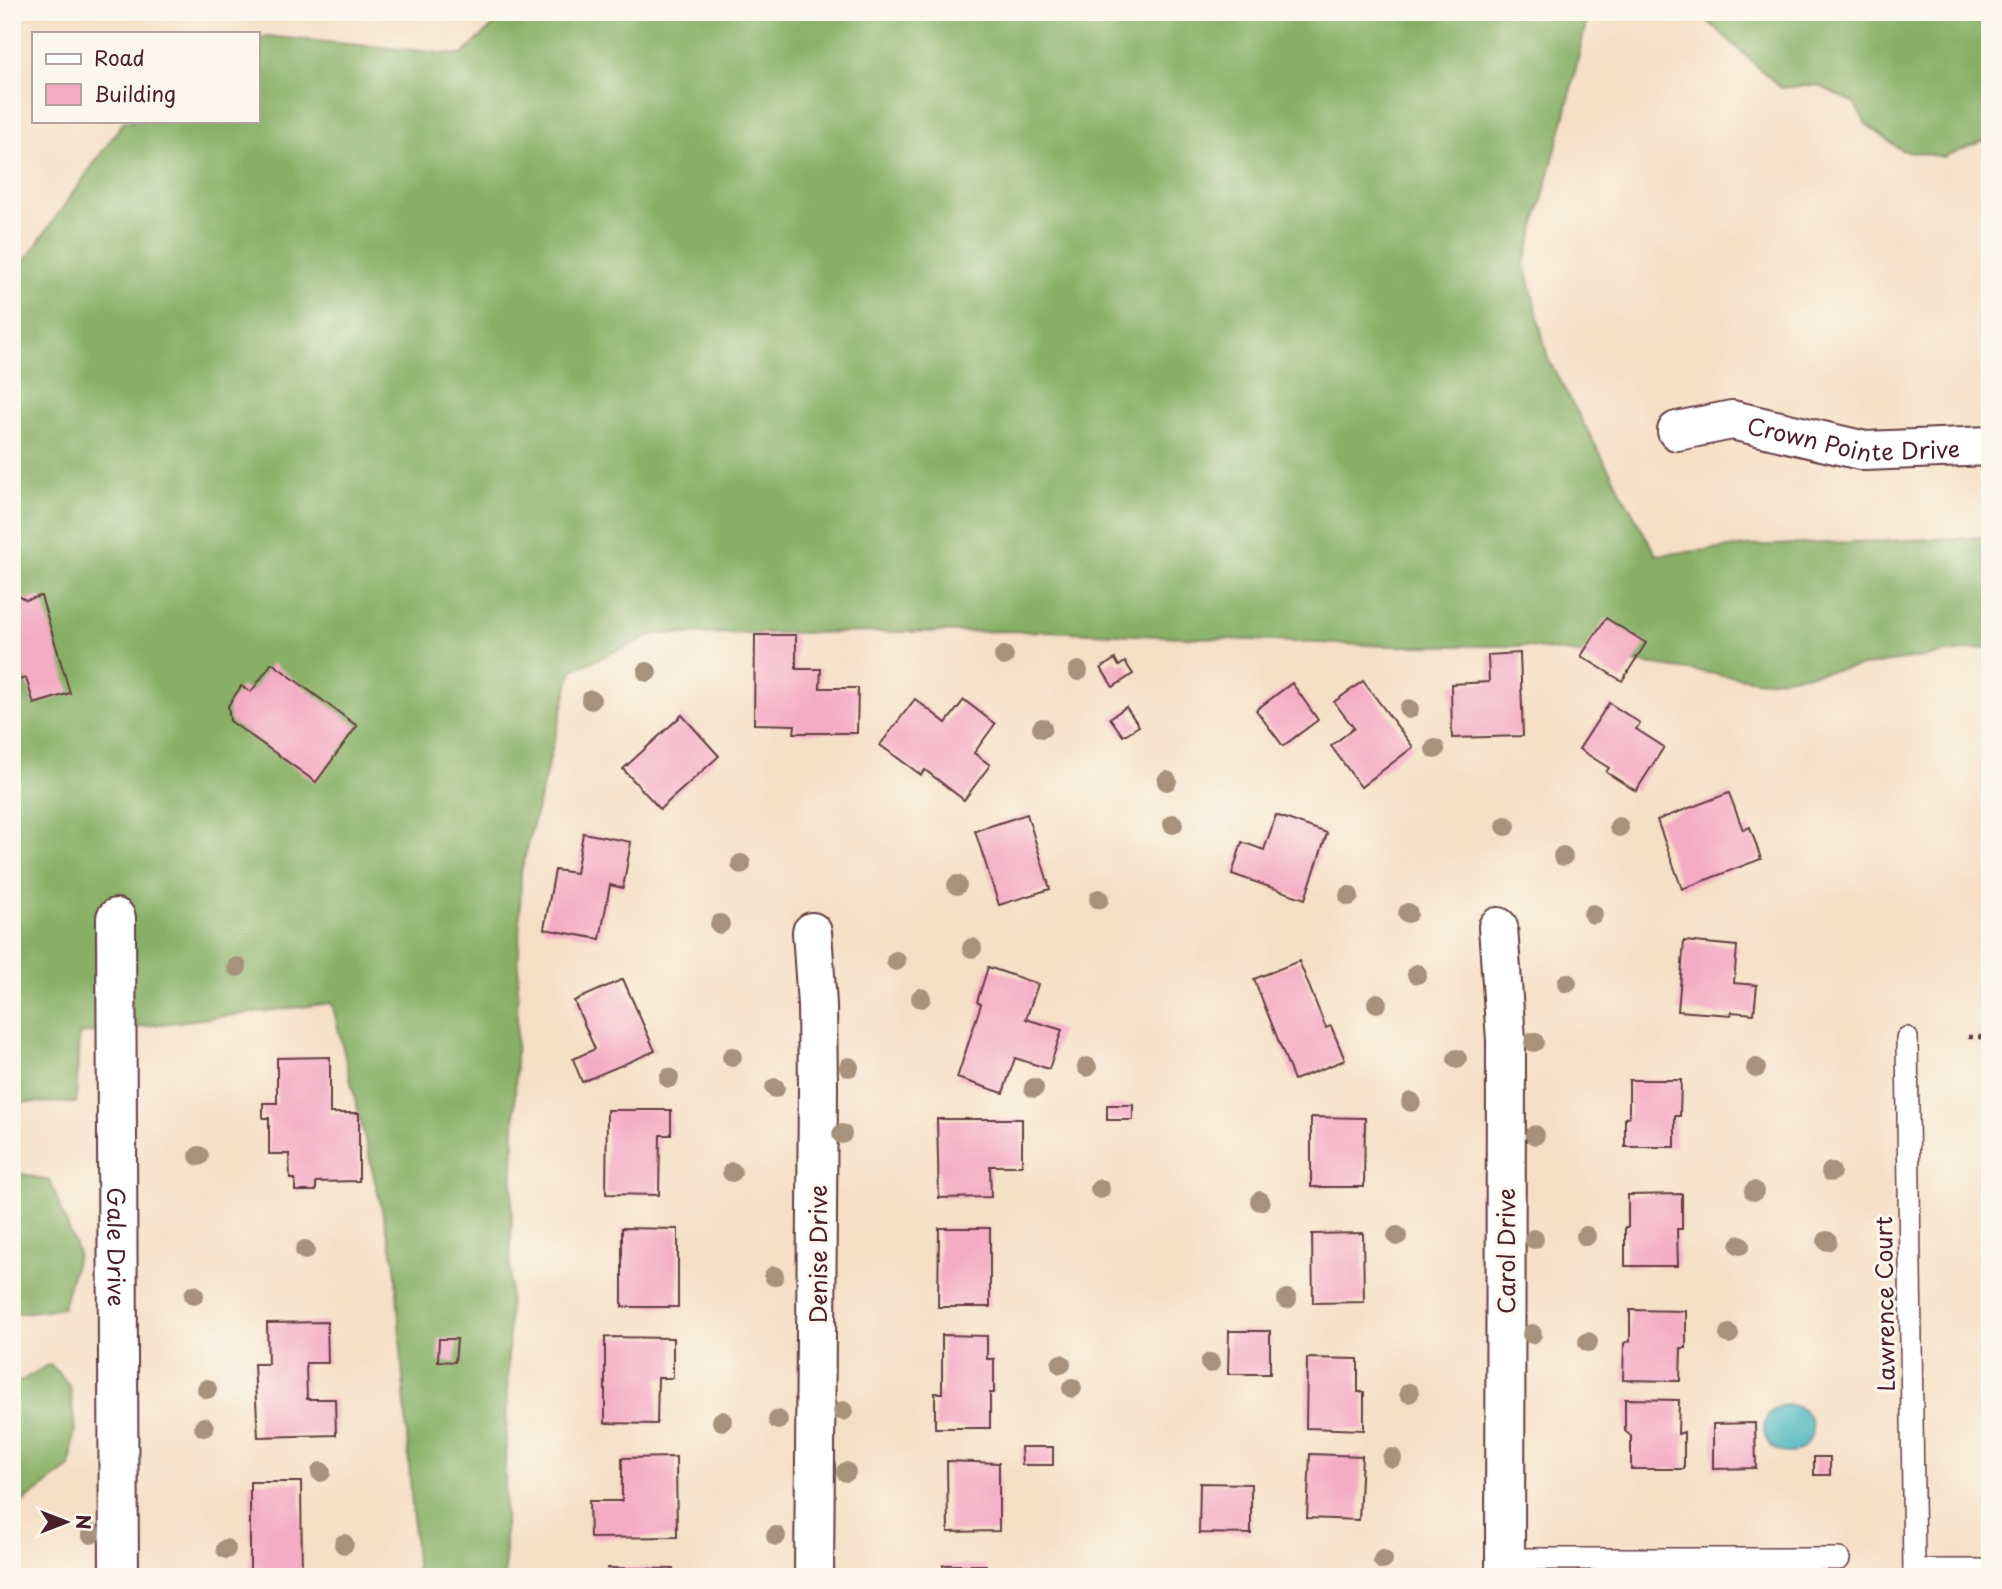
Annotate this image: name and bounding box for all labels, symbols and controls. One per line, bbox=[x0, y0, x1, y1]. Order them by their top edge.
legend bbox=[32, 32, 259, 122]
text: Road bbox=[94, 41, 145, 73]
text: Building bbox=[94, 77, 176, 109]
street label: Crown Pointe Drive bbox=[1744, 407, 1960, 470]
street label: Denise Drive bbox=[800, 1185, 835, 1323]
street label: Gale Drive bbox=[100, 1187, 135, 1307]
street label: Carol Drive bbox=[1488, 1188, 1523, 1314]
street label: Lawrence Court bbox=[1865, 1216, 1903, 1392]
north arrow bbox=[32, 1488, 102, 1558]
text: N bbox=[70, 1514, 98, 1530]

